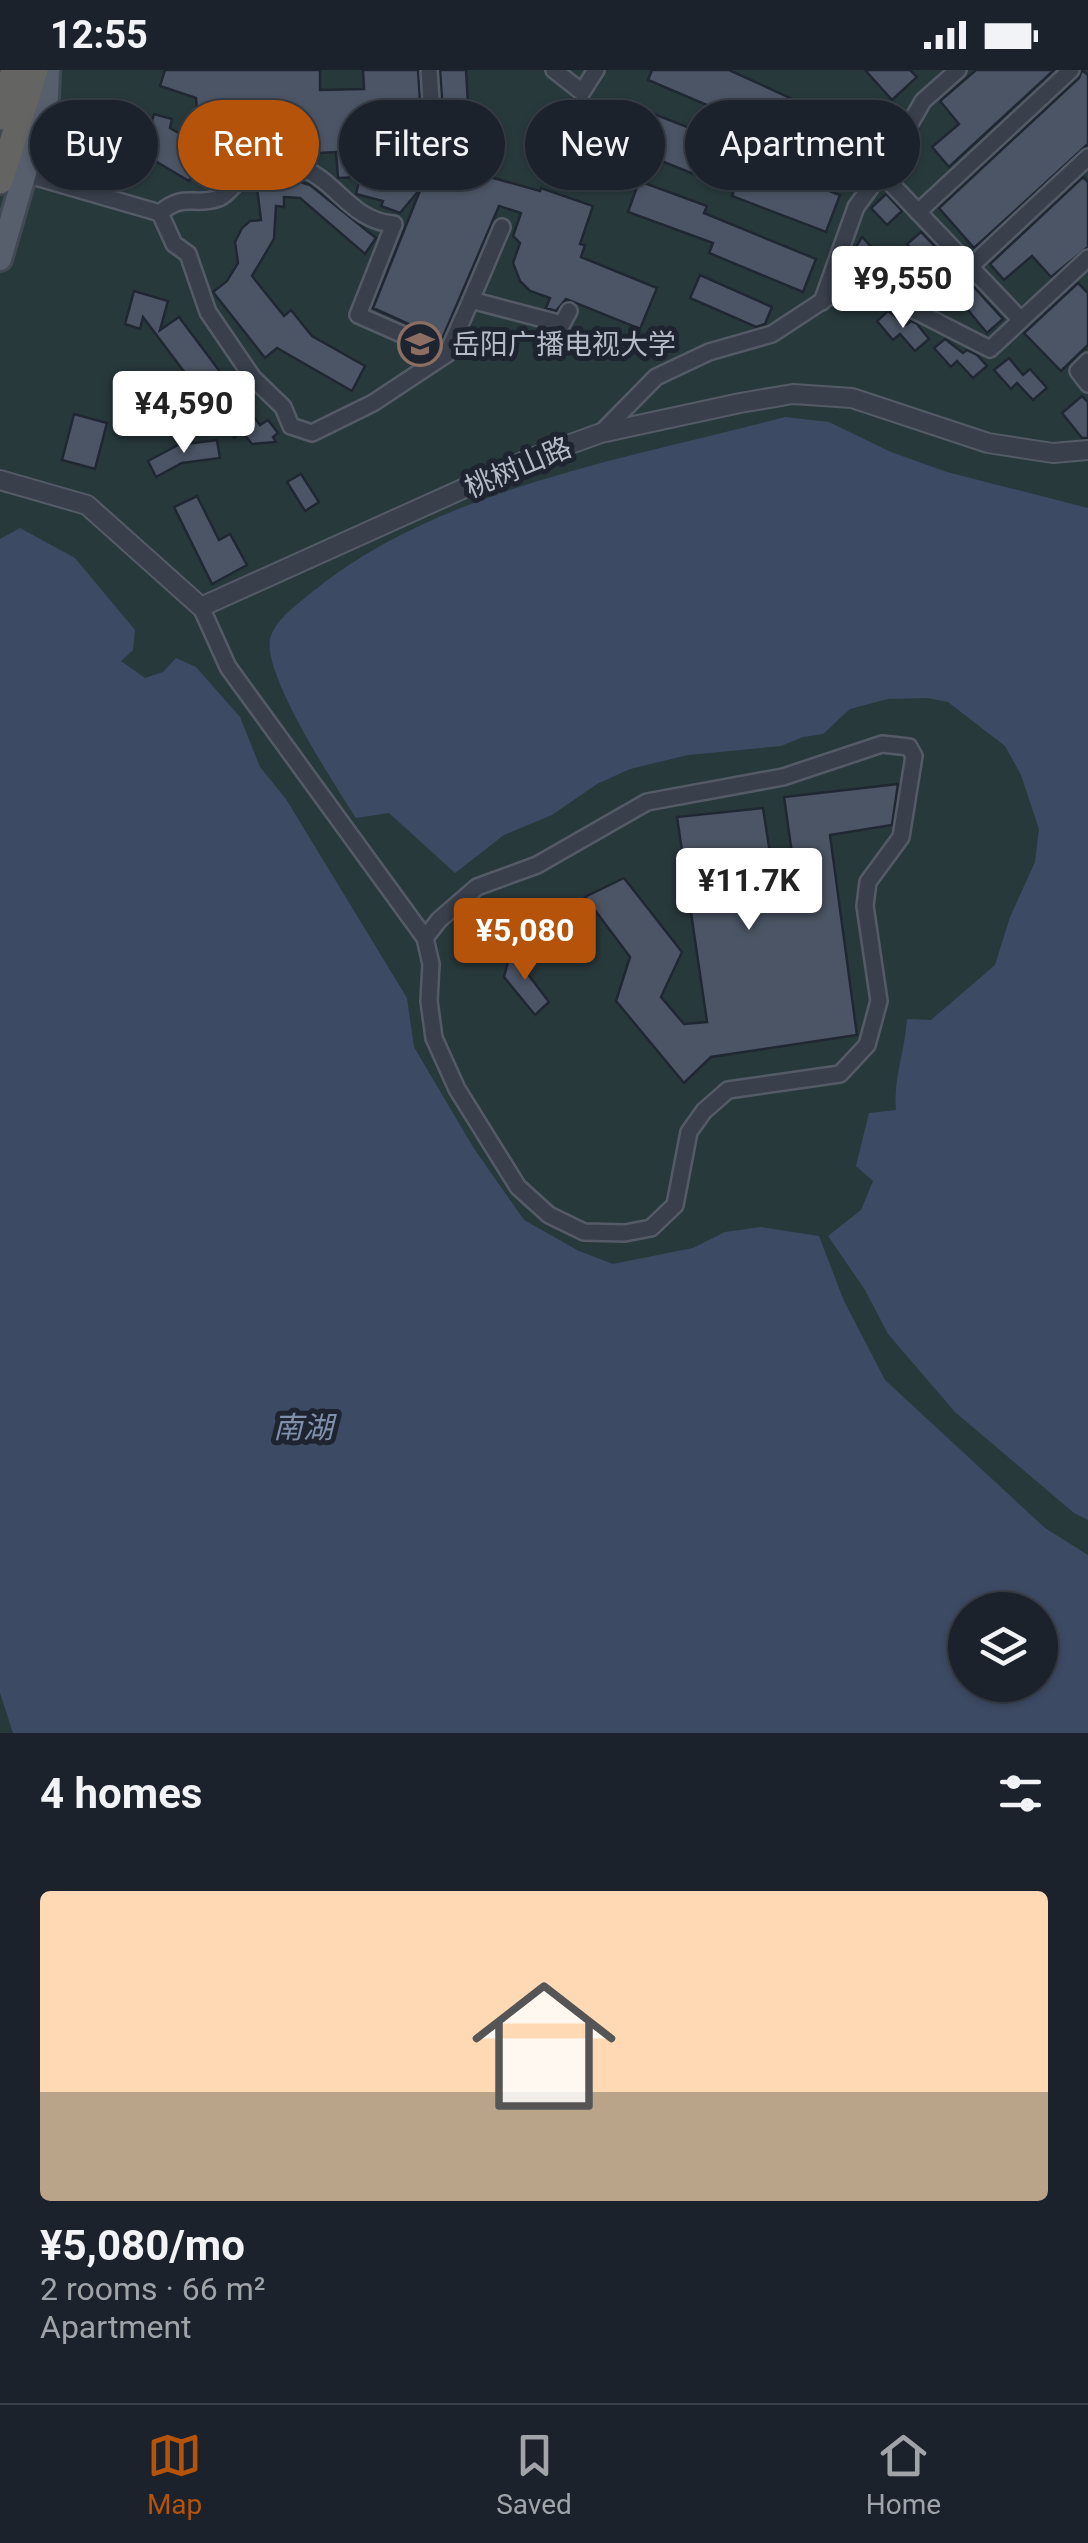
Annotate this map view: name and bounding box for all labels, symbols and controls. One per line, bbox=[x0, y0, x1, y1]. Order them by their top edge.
text: 12:55 bbox=[50, 13, 148, 57]
chip: Buy bbox=[30, 100, 158, 190]
chip: Rent bbox=[178, 100, 319, 190]
chip: Filters bbox=[339, 100, 505, 190]
chip: New bbox=[525, 100, 665, 190]
chip: Apartment bbox=[685, 100, 920, 190]
pin: ¥9,550 bbox=[822, 246, 984, 331]
text: ¥9,550 bbox=[854, 259, 952, 297]
school or university icon: 岳阳广播电视大学 bbox=[397, 321, 443, 367]
place label: 岳阳广播电视大学 bbox=[452, 328, 676, 361]
pin: ¥4,590 bbox=[103, 371, 265, 456]
text: ¥4,590 bbox=[135, 384, 233, 422]
street label: 桃树山路 bbox=[460, 430, 576, 505]
pin: ¥11.7K bbox=[668, 848, 830, 933]
text: ¥11.7K bbox=[698, 861, 800, 899]
pin: ¥5,080 bbox=[444, 898, 606, 983]
text: ¥5,080 bbox=[476, 911, 574, 949]
water label: 南湖 bbox=[273, 1410, 337, 1445]
map controls bbox=[948, 1592, 1058, 1702]
button: layers bbox=[948, 1592, 1058, 1702]
icon: filters bbox=[993, 1766, 1048, 1821]
text: 4 homes bbox=[40, 1769, 202, 1818]
icon: home bbox=[454, 1956, 634, 2136]
text: ¥5,080/mo bbox=[40, 2221, 245, 2270]
text: 2 rooms · 66 m² bbox=[40, 2270, 265, 2308]
text: Apartment bbox=[40, 2308, 192, 2346]
tab: Map bbox=[147, 2428, 202, 2521]
tab: Saved bbox=[496, 2428, 572, 2521]
tab: Home bbox=[866, 2428, 941, 2521]

